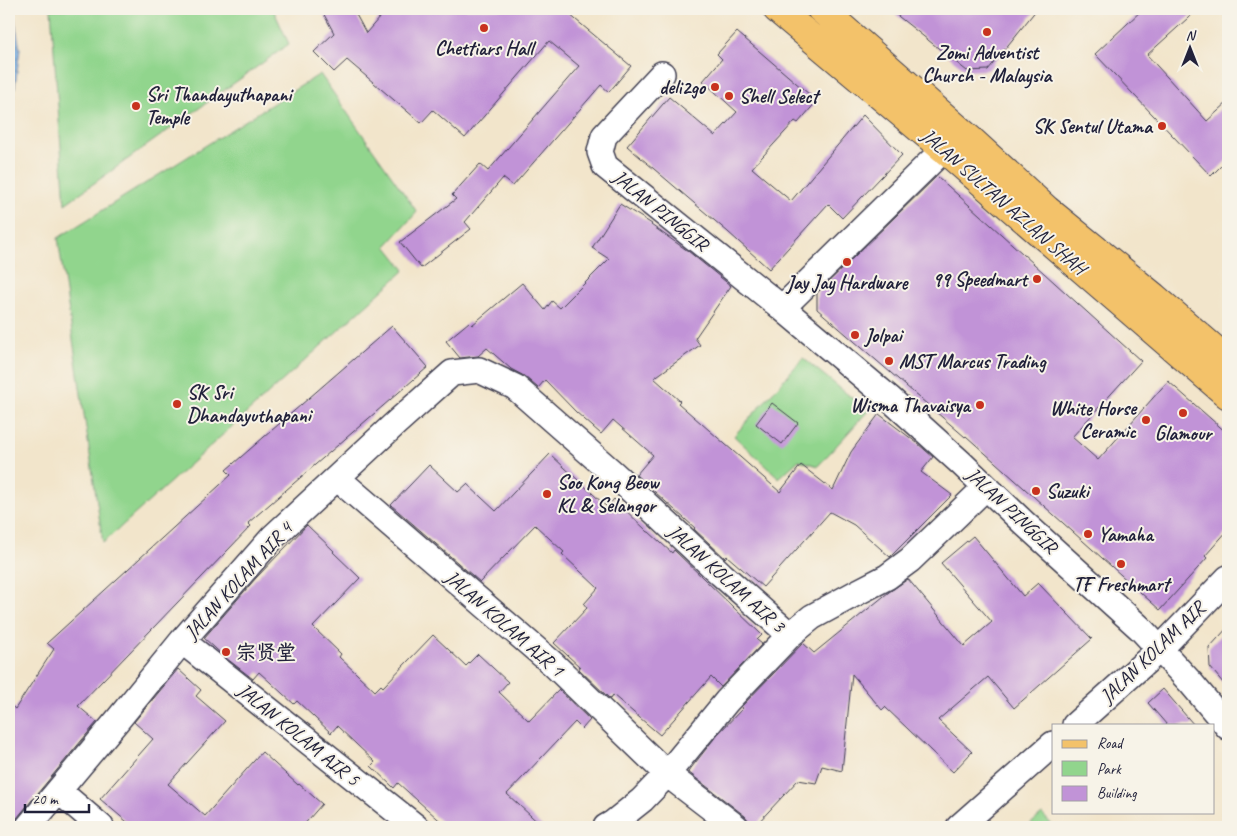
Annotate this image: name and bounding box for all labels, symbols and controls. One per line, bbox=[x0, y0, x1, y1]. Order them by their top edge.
marker: Chettiars Hall bbox=[478, 22, 490, 34]
north arrow bbox=[1164, 22, 1214, 72]
marker: Zomi Adventist Church - Malaysia bbox=[981, 26, 993, 38]
text: N bbox=[1186, 27, 1197, 44]
place label: Chettiars Hall bbox=[435, 36, 537, 61]
place label: Zomi Adventist Church - Malaysia bbox=[923, 40, 1053, 89]
place label: deli2go bbox=[659, 75, 707, 100]
marker: deli2go bbox=[709, 81, 721, 93]
place label: Sri Thandayuthapani Temple bbox=[146, 82, 295, 130]
place label: Shell Select bbox=[739, 84, 821, 109]
marker: Shell Select bbox=[723, 90, 735, 102]
marker: Sri Thandayuthapani Temple bbox=[130, 100, 142, 112]
place label: SK Sentul Utama bbox=[1033, 114, 1154, 139]
marker: SK Sentul Utama bbox=[1156, 120, 1168, 132]
street label: JALAN SULTAN AZLAN SHAH bbox=[915, 122, 1094, 282]
street label: JALAN PINGGIR bbox=[607, 164, 715, 258]
marker: Jay Jay Hardware bbox=[841, 256, 853, 268]
place label: 99 Speedmart bbox=[932, 267, 1029, 292]
place label: Jay Jay Hardware bbox=[785, 270, 909, 296]
marker: 99 Speedmart bbox=[1031, 273, 1043, 285]
place label: Jolpai bbox=[863, 323, 905, 348]
marker: Jolpai bbox=[849, 329, 861, 341]
place label: MST Marcus Trading bbox=[899, 349, 1047, 374]
marker: MST Marcus Trading bbox=[883, 355, 895, 367]
place label: SK Sri Dhandayuthapani bbox=[187, 380, 314, 428]
place label: Wisma Thavaisya bbox=[851, 393, 972, 418]
place label: White Horse Ceramic bbox=[1050, 396, 1138, 444]
marker: SK Sri Dhandayuthapani bbox=[171, 398, 183, 410]
marker: Wisma Thavaisya bbox=[974, 399, 986, 411]
marker: Glamour bbox=[1177, 407, 1189, 419]
marker: White Horse Ceramic bbox=[1140, 414, 1152, 426]
place label: Glamour bbox=[1155, 421, 1214, 446]
street label: JALAN PINGGIR bbox=[960, 461, 1064, 560]
place label: Soo Kong Beow KL & Selangor bbox=[557, 470, 660, 518]
place label: Suzuki bbox=[1046, 479, 1092, 504]
marker: Suzuki bbox=[1030, 485, 1042, 497]
marker: Soo Kong Beow KL & Selangor bbox=[541, 488, 553, 500]
street label: JALAN KOLAM AIR 4 bbox=[178, 515, 299, 645]
street label: JALAN KOLAM AIR 3 bbox=[662, 518, 792, 639]
place label: Yamaha bbox=[1098, 522, 1154, 547]
marker: Yamaha bbox=[1082, 528, 1094, 540]
marker: TF Freshmart bbox=[1115, 558, 1127, 570]
street label: JALAN KOLAM AIR 1 bbox=[439, 564, 570, 683]
place label: TF Freshmart bbox=[1073, 572, 1172, 597]
street label: JALAN KOLAM AIR bbox=[1094, 595, 1212, 709]
place label: 宗贤堂 bbox=[236, 640, 296, 665]
marker: 宗贤堂 bbox=[220, 646, 232, 658]
street label: JALAN KOLAM AIR 5 bbox=[232, 677, 366, 792]
legend bbox=[1052, 724, 1214, 814]
text: Road bbox=[1097, 734, 1124, 753]
text: Park bbox=[1097, 760, 1122, 779]
scale bar bbox=[25, 781, 89, 813]
text: Building bbox=[1097, 784, 1137, 803]
text: 20 m bbox=[32, 790, 59, 809]

